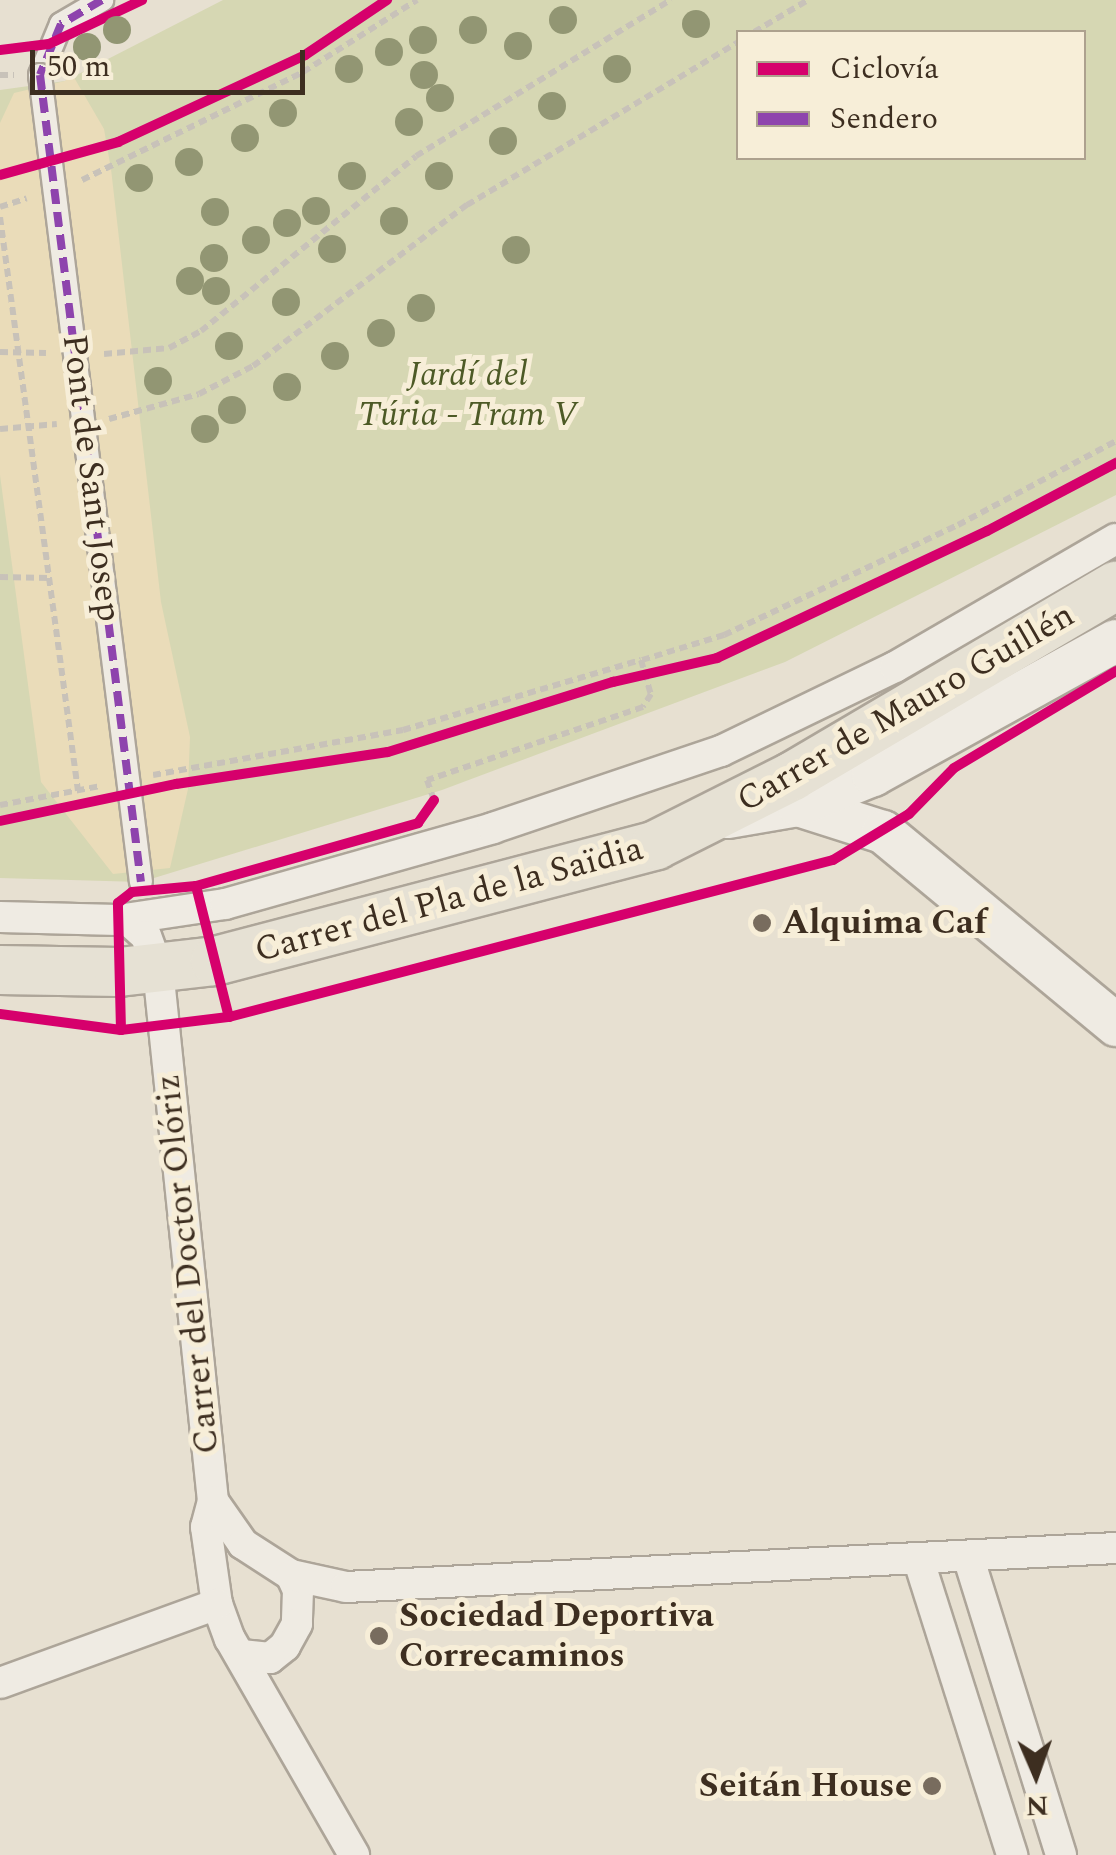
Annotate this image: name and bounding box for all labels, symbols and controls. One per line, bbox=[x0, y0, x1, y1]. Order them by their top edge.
scale bar bbox=[35, 30, 310, 92]
legend bbox=[736, 30, 1086, 160]
text: 50 m bbox=[47, 44, 110, 90]
text: Ciclovía bbox=[830, 46, 939, 92]
text: Sendero bbox=[830, 96, 938, 142]
street label: Pont de Sant Josep bbox=[53, 332, 129, 624]
park label: Jardí del Túria - Tram V bbox=[358, 354, 578, 436]
street label: Carrer de Mauro Guillén bbox=[730, 594, 1082, 822]
street label: Carrer del Pla de la Saïdia bbox=[250, 828, 648, 972]
place label: Alquima Caf bbox=[782, 902, 987, 944]
marker: Alquima Caf bbox=[751, 912, 773, 934]
street label: Carrer del Doctor Olóriz bbox=[147, 1072, 229, 1456]
place label: Sociedad Deportiva Correcaminos bbox=[399, 1595, 714, 1677]
marker: Sociedad Deportiva Correcaminos bbox=[368, 1625, 390, 1647]
north arrow bbox=[986, 1725, 1086, 1825]
place label: Seitán House bbox=[699, 1765, 912, 1807]
marker: Seitán House bbox=[921, 1775, 943, 1797]
text: N bbox=[1025, 1784, 1049, 1827]

